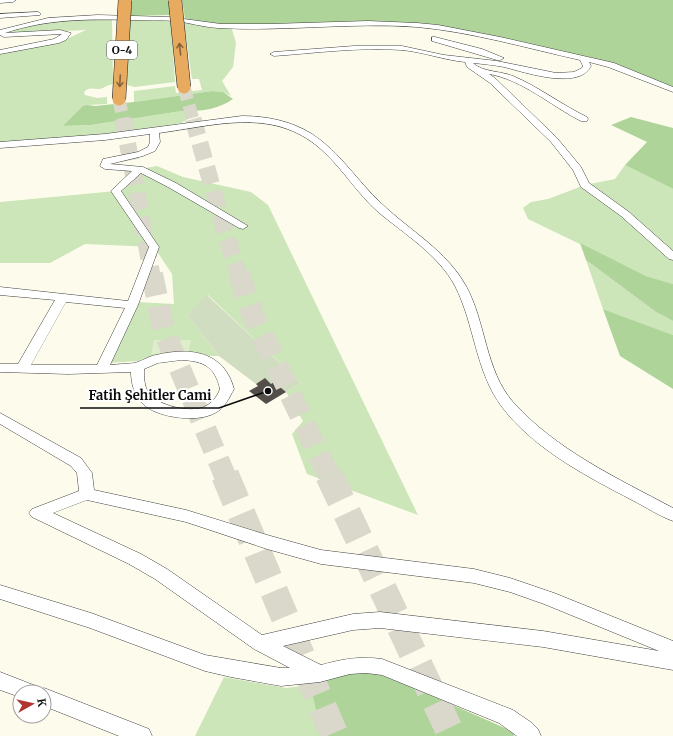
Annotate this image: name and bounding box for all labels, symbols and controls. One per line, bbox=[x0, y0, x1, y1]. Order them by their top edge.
road number: O-4 bbox=[107, 41, 137, 59]
one-way arrow bbox=[176, 43, 183, 56]
one-way arrow bbox=[116, 74, 124, 87]
callout: Fatih Şehitler Cami bbox=[80, 383, 219, 408]
text: Fatih Şehitler Cami bbox=[89, 387, 212, 404]
north arrow bbox=[12, 684, 52, 724]
text: K bbox=[34, 698, 50, 708]

